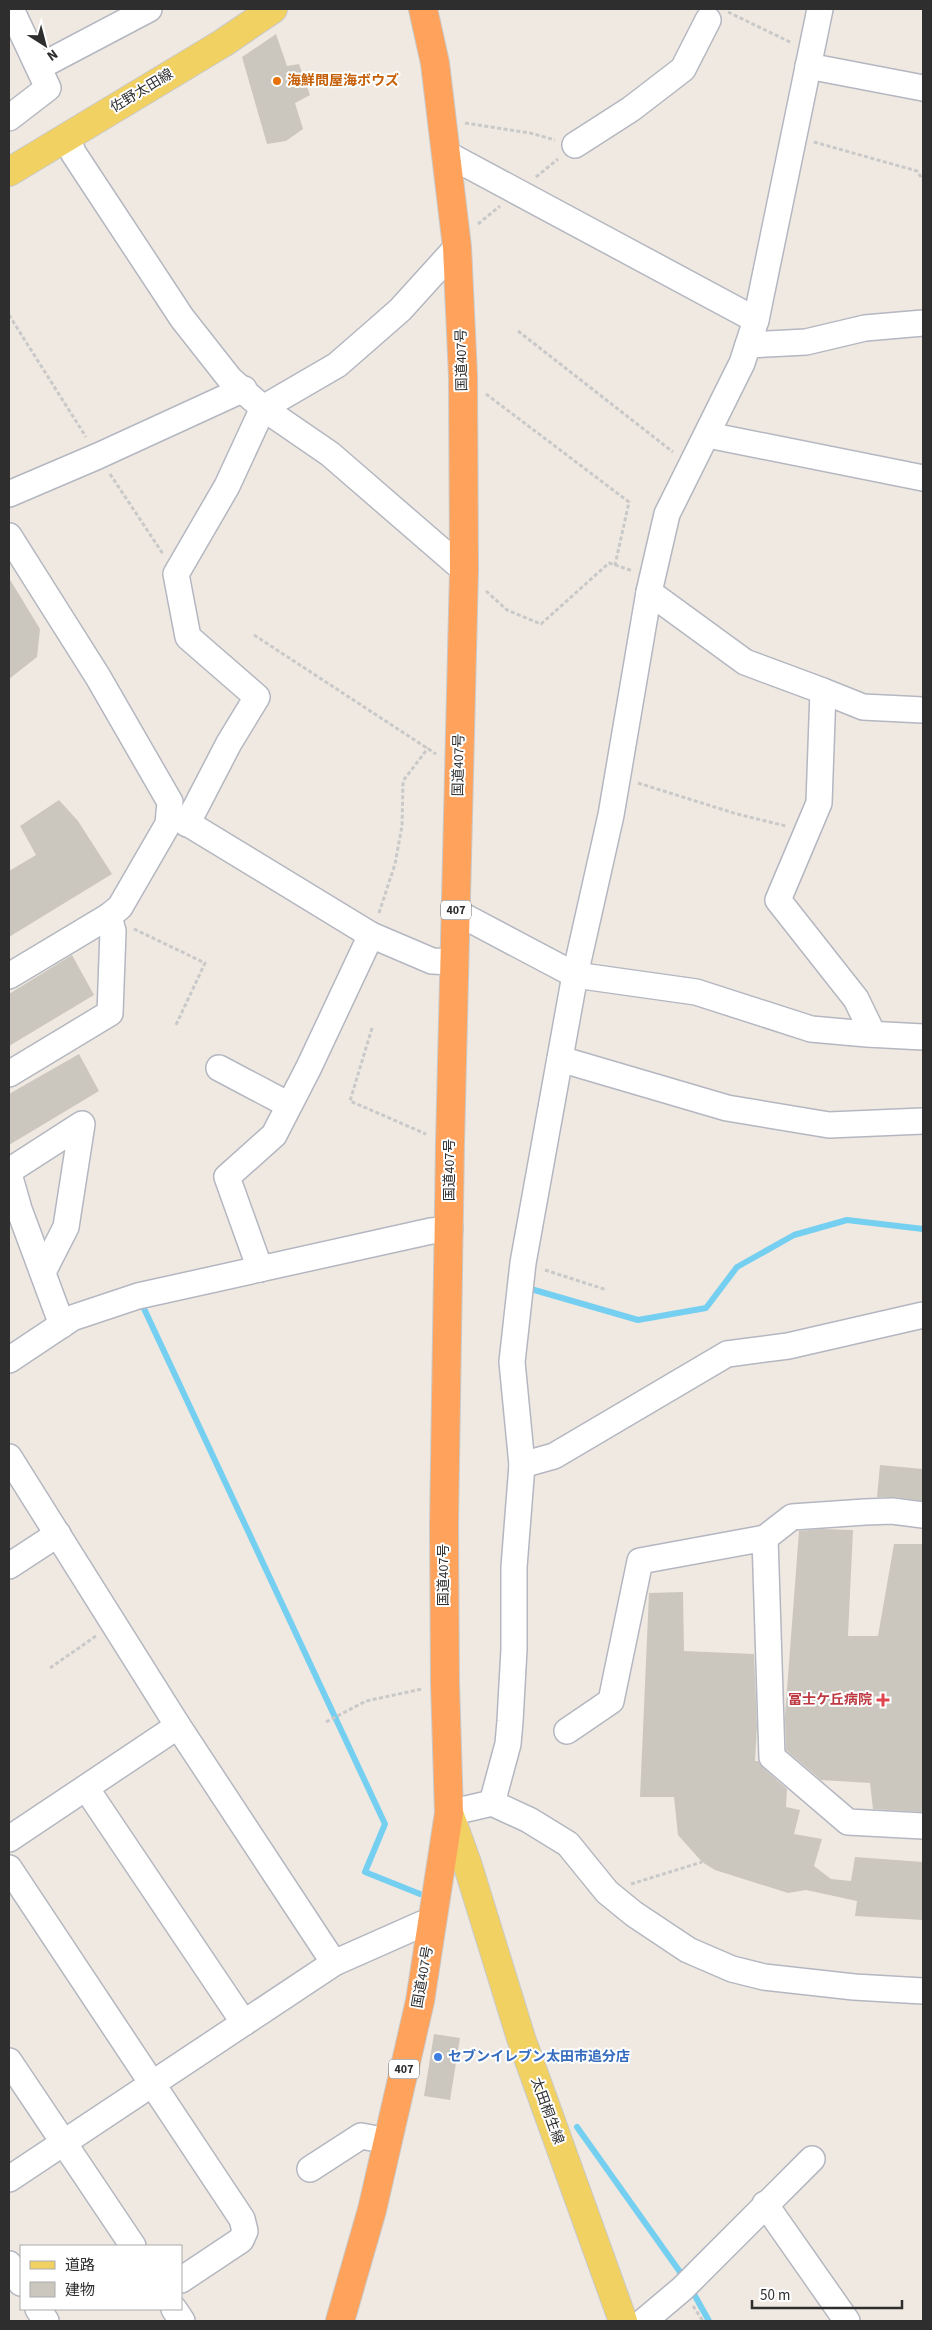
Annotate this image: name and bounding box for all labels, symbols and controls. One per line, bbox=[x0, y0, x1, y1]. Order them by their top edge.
north arrow bbox=[20, 20, 70, 70]
text: N bbox=[42, 44, 62, 66]
street label: 佐野太田線 bbox=[107, 64, 177, 118]
place label: 海鮮問屋海ボウズ bbox=[287, 71, 399, 91]
marker: 海鮮問屋海ボウズ bbox=[271, 75, 283, 87]
street label: 国道407号 bbox=[451, 328, 473, 392]
street label: 国道407号 bbox=[448, 733, 470, 797]
road number: 407 bbox=[441, 900, 471, 920]
street label: 国道407号 bbox=[440, 1139, 460, 1201]
street label: 国道407号 bbox=[434, 1544, 454, 1606]
place label: 冨士ケ丘病院 bbox=[788, 1690, 872, 1710]
marker: 冨士ケ丘病院 bbox=[876, 1693, 890, 1707]
street label: 国道407号 bbox=[408, 1944, 438, 2010]
place label: セブンイレブン太田市追分店 bbox=[448, 2047, 630, 2067]
marker: セブンイレブン太田市追分店 bbox=[432, 2051, 444, 2063]
road number: 407 bbox=[389, 2060, 419, 2078]
street label: 太田桐生線 bbox=[526, 2075, 568, 2147]
legend bbox=[20, 2245, 182, 2310]
text: 道路 bbox=[65, 2255, 95, 2276]
scale bar bbox=[752, 2278, 902, 2310]
text: 建物 bbox=[65, 2280, 95, 2301]
text: 50 m bbox=[760, 2285, 790, 2306]

